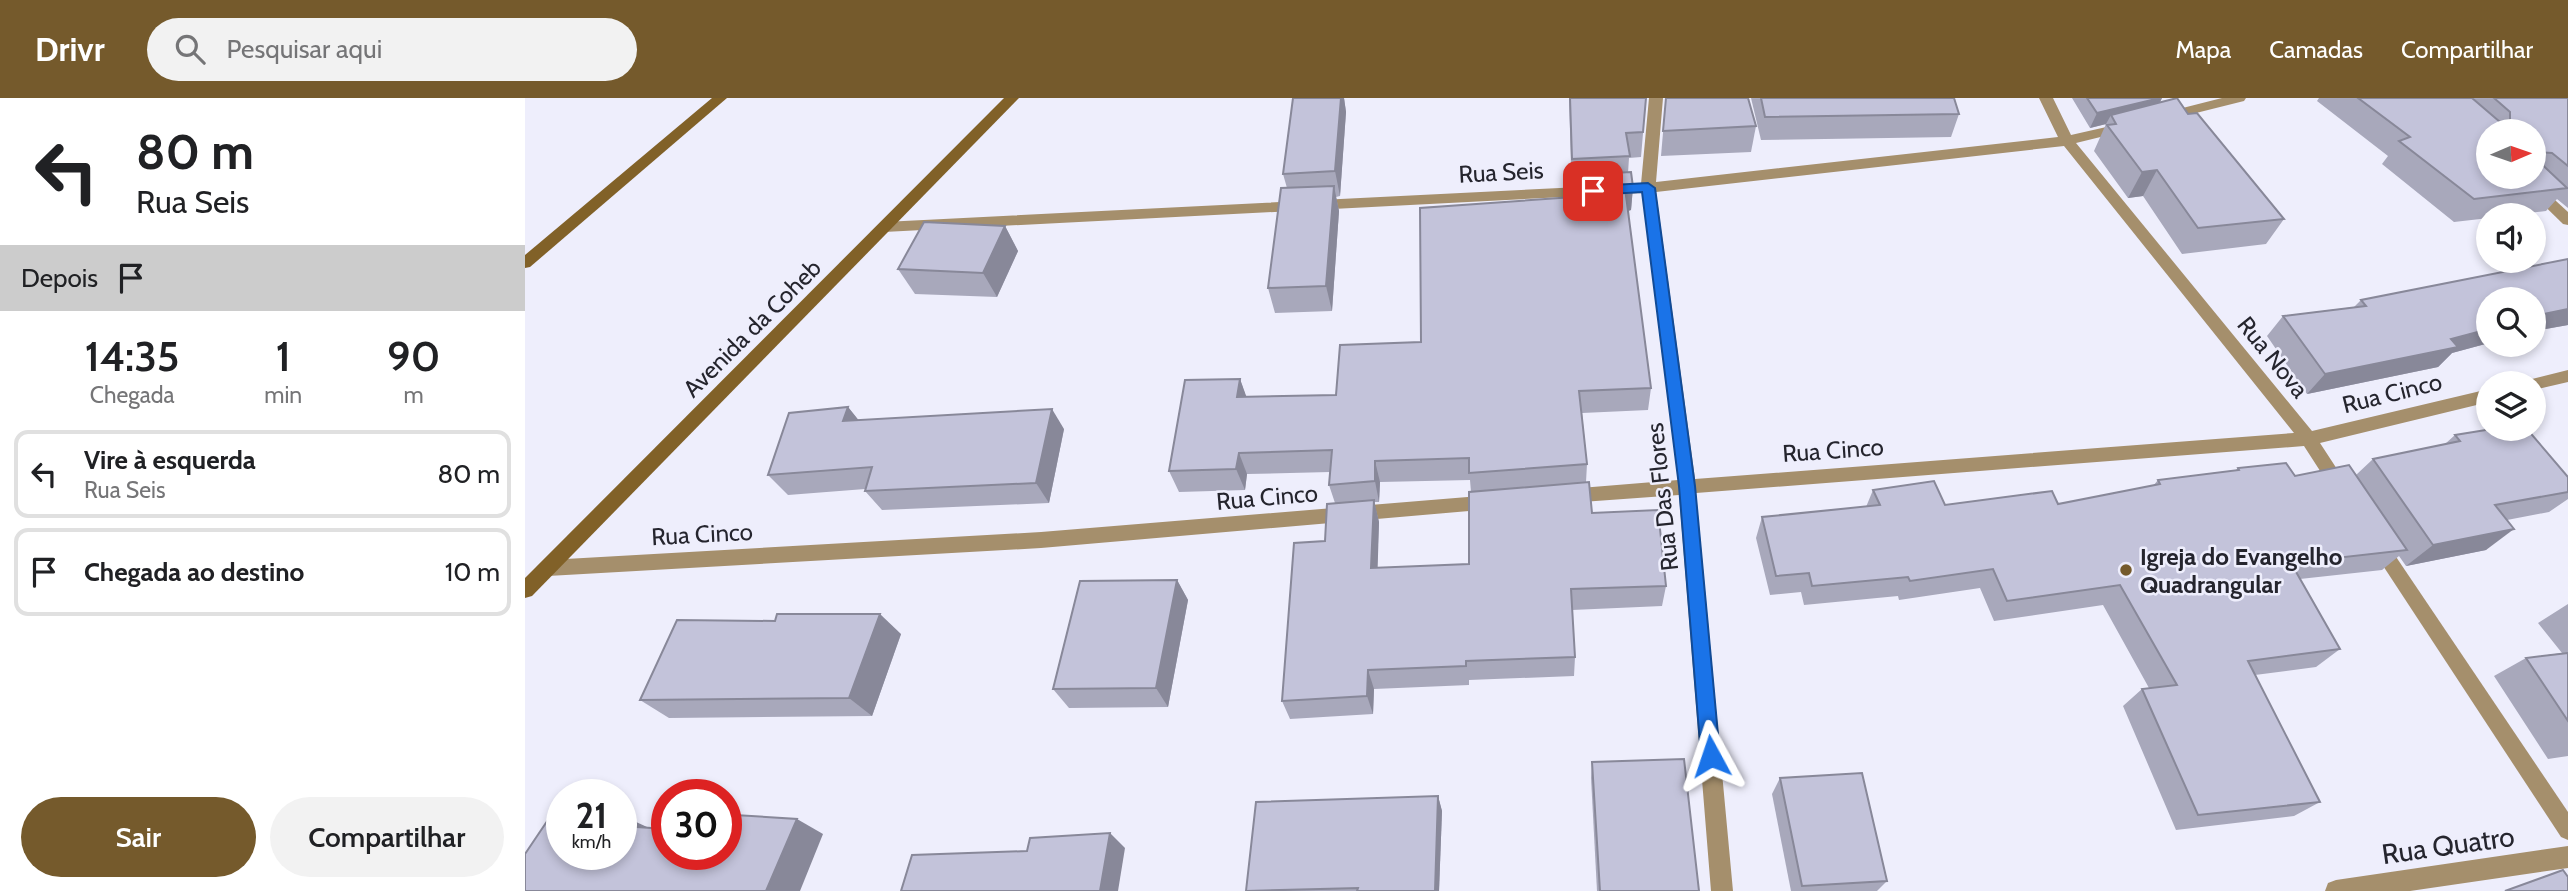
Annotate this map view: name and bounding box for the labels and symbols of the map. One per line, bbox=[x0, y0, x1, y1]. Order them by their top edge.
north arrow bbox=[2476, 119, 2546, 189]
street label: Rua Seis bbox=[1458, 155, 1544, 189]
pin bbox=[1563, 161, 1623, 221]
street label: Avenida da Coheb bbox=[677, 253, 827, 403]
street label: Rua Nova bbox=[2231, 310, 2315, 404]
street label: Rua Cinco bbox=[2339, 367, 2445, 419]
street label: Rua Das Flores bbox=[1640, 422, 1684, 572]
street label: Rua Cinco bbox=[1781, 432, 1885, 468]
street label: Rua Cinco bbox=[1215, 478, 1319, 516]
street label: Rua Cinco bbox=[650, 517, 754, 551]
place label: Igreja do Evangelho Quadrangular bbox=[2140, 542, 2343, 599]
marker: Igreja do Evangelho Quadrangular bbox=[2118, 562, 2134, 578]
position arrow bbox=[1674, 719, 1748, 793]
speed limit sign: 30 bbox=[651, 779, 742, 870]
street label: Rua Quatro bbox=[2380, 819, 2516, 871]

